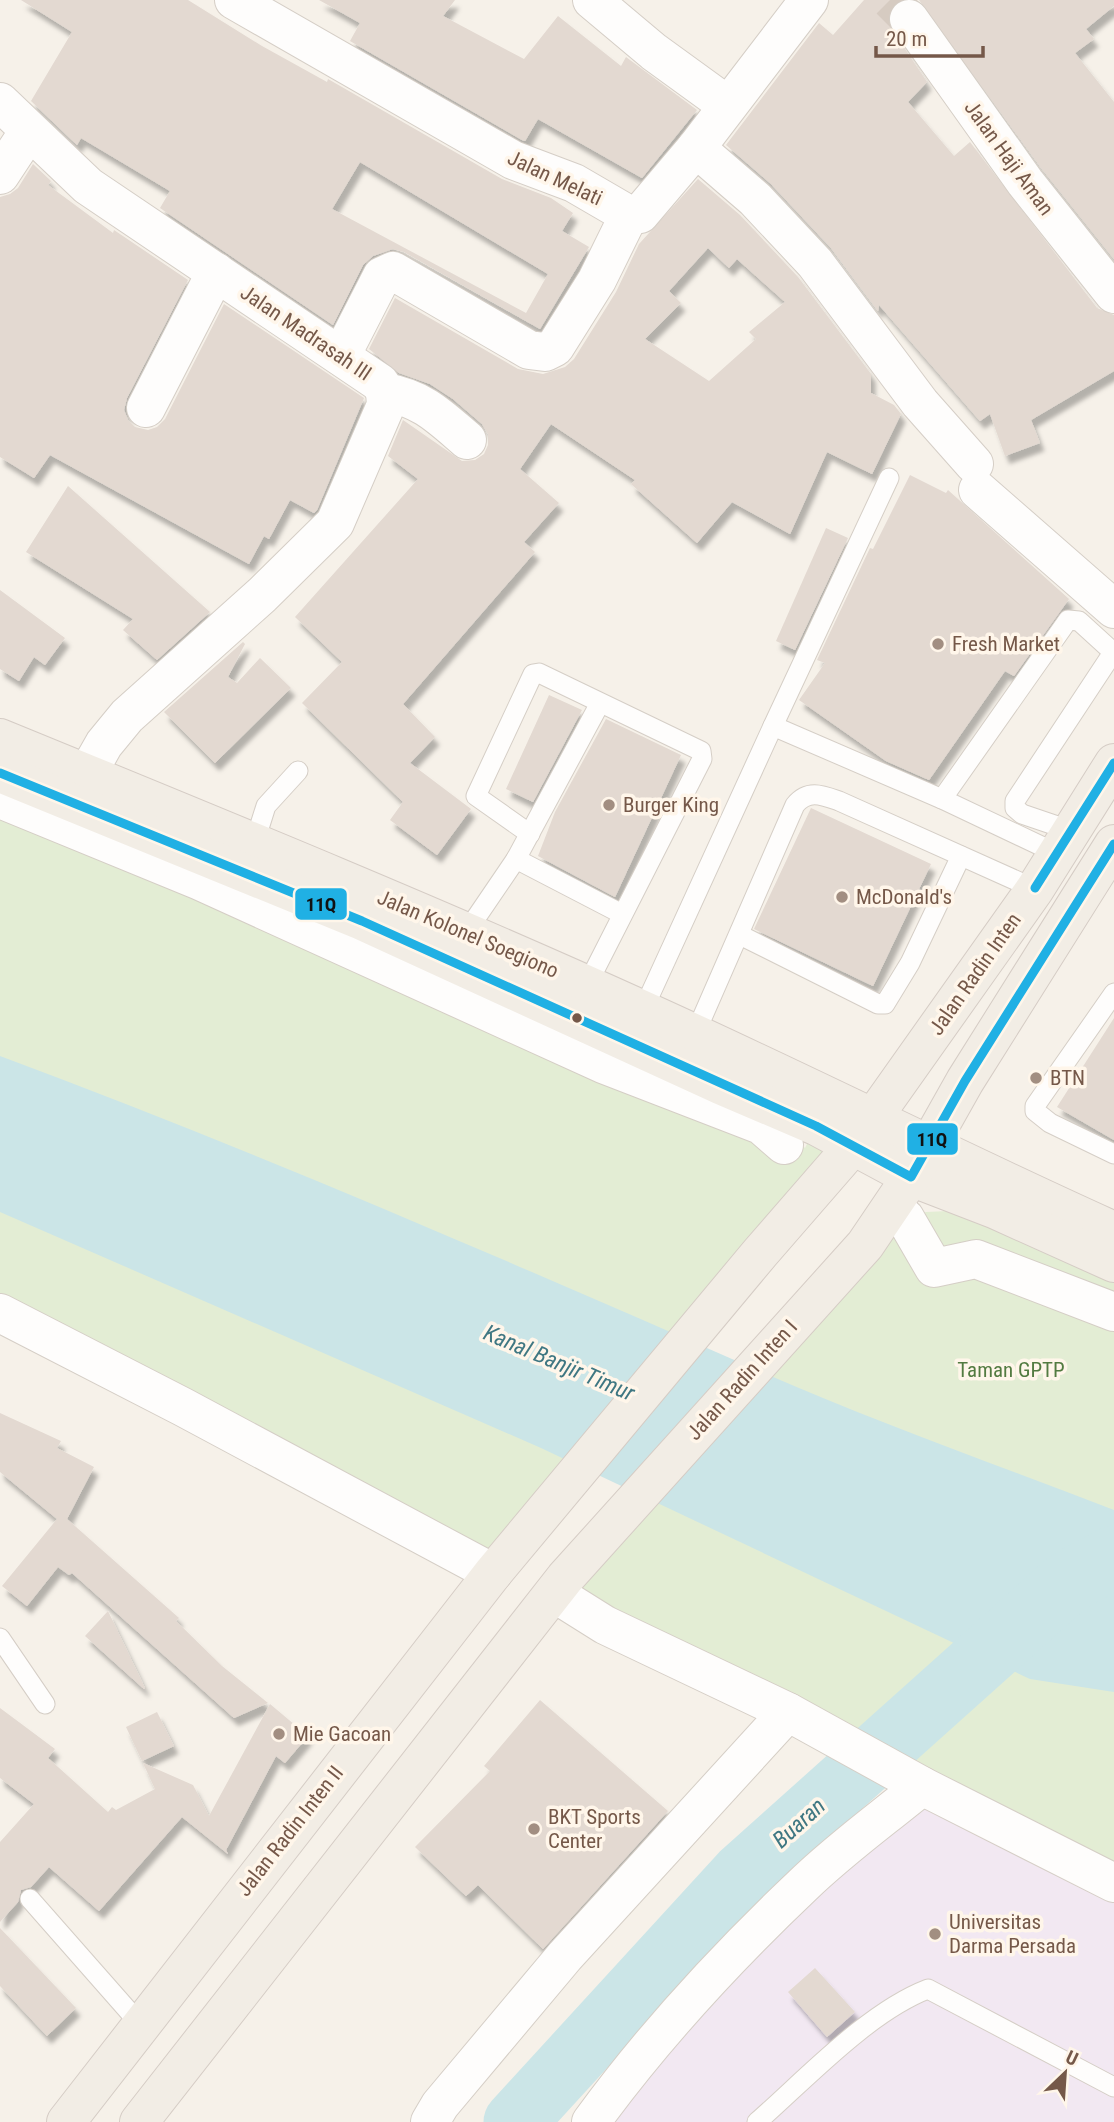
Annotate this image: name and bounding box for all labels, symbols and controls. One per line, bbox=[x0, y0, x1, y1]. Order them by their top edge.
scale bar bbox=[876, 14, 983, 58]
text: 20 m bbox=[886, 27, 927, 51]
street label: Jalan Haji Aman bbox=[959, 96, 1059, 220]
street label: Jalan Melati bbox=[504, 146, 606, 210]
street label: Jalan Madrasah III bbox=[236, 280, 376, 386]
place label: Fresh Market bbox=[952, 632, 1060, 656]
marker: Fresh Market bbox=[930, 636, 946, 652]
place label: Burger King bbox=[623, 793, 719, 817]
marker: Burger King bbox=[601, 797, 617, 813]
street label: Jalan Kolonel Soegiono bbox=[374, 885, 562, 983]
place label: McDonald's bbox=[856, 885, 952, 909]
line badge: 11Q bbox=[294, 887, 348, 921]
marker: McDonald's bbox=[834, 889, 850, 905]
text: 11Q bbox=[306, 893, 336, 916]
street label: Jalan Radin Inten bbox=[924, 908, 1026, 1040]
unlabelled marker bbox=[570, 1011, 584, 1025]
place label: BTN bbox=[1050, 1066, 1085, 1090]
marker: BTN bbox=[1028, 1070, 1044, 1086]
line badge: 11Q bbox=[906, 1122, 959, 1156]
text: 11Q bbox=[917, 1128, 947, 1151]
street label: Jalan Radin Inten I bbox=[682, 1315, 802, 1445]
water label: Kanal Banjir Timur bbox=[480, 1319, 640, 1407]
park label: Taman GPTP bbox=[957, 1358, 1065, 1382]
place label: Mie Gacoan bbox=[293, 1722, 391, 1746]
marker: Mie Gacoan bbox=[271, 1726, 287, 1742]
street label: Jalan Radin Inten II bbox=[232, 1761, 348, 1901]
water label: Buaran bbox=[767, 1792, 831, 1854]
place label: BKT Sports Center bbox=[548, 1805, 641, 1853]
marker: BKT Sports Center bbox=[526, 1821, 542, 1837]
place label: Universitas Darma Persada bbox=[949, 1910, 1076, 1958]
marker: Universitas Darma Persada bbox=[927, 1926, 943, 1942]
north arrow bbox=[1030, 2038, 1100, 2108]
text: U bbox=[1062, 2045, 1082, 2071]

